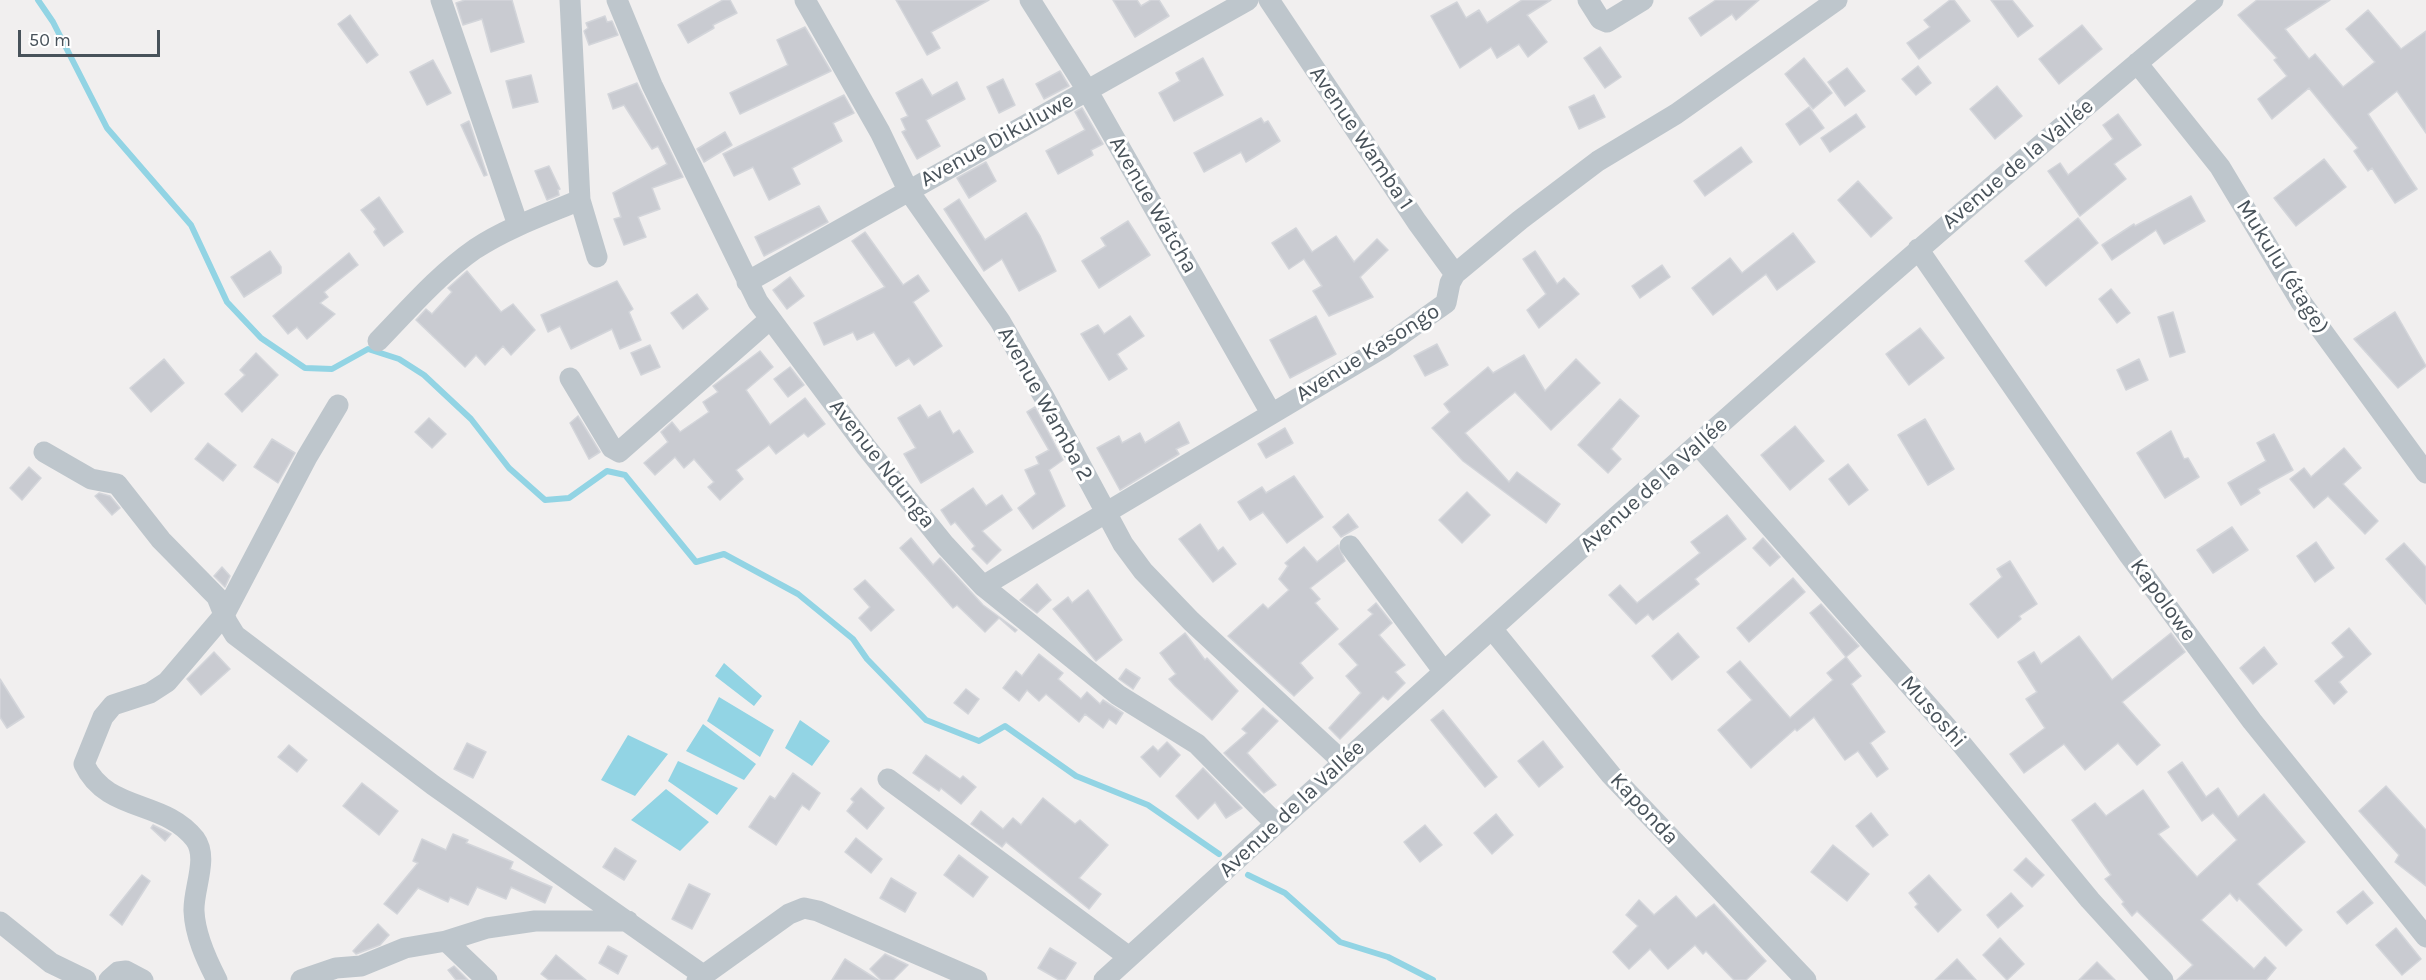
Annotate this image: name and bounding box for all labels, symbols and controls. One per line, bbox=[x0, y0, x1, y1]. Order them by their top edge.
scale bar bbox=[21, 18, 164, 56]
text: 50 m bbox=[29, 29, 71, 51]
street label: Avenue Wamba 1 bbox=[1303, 61, 1419, 215]
street label: Avenue Dikuluwe bbox=[916, 87, 1078, 193]
street label: Avenue de la Vallée bbox=[1937, 93, 2099, 235]
street label: Avenue Watcha bbox=[1103, 132, 1203, 278]
street label: Mukulu (étage) bbox=[2230, 195, 2334, 339]
street label: Avenue Kasongo bbox=[1291, 298, 1445, 408]
street label: Avenue Wamba 2 bbox=[992, 322, 1098, 486]
street label: Avenue Ndunga bbox=[823, 394, 941, 534]
street label: Avenue de la Vallée bbox=[1575, 412, 1733, 558]
street label: Kapolowe bbox=[2124, 553, 2202, 647]
street label: Musoshi bbox=[1895, 671, 1971, 753]
street label: Avenue de la Vallée bbox=[1214, 735, 1370, 883]
street label: Kaponda bbox=[1604, 768, 1684, 850]

